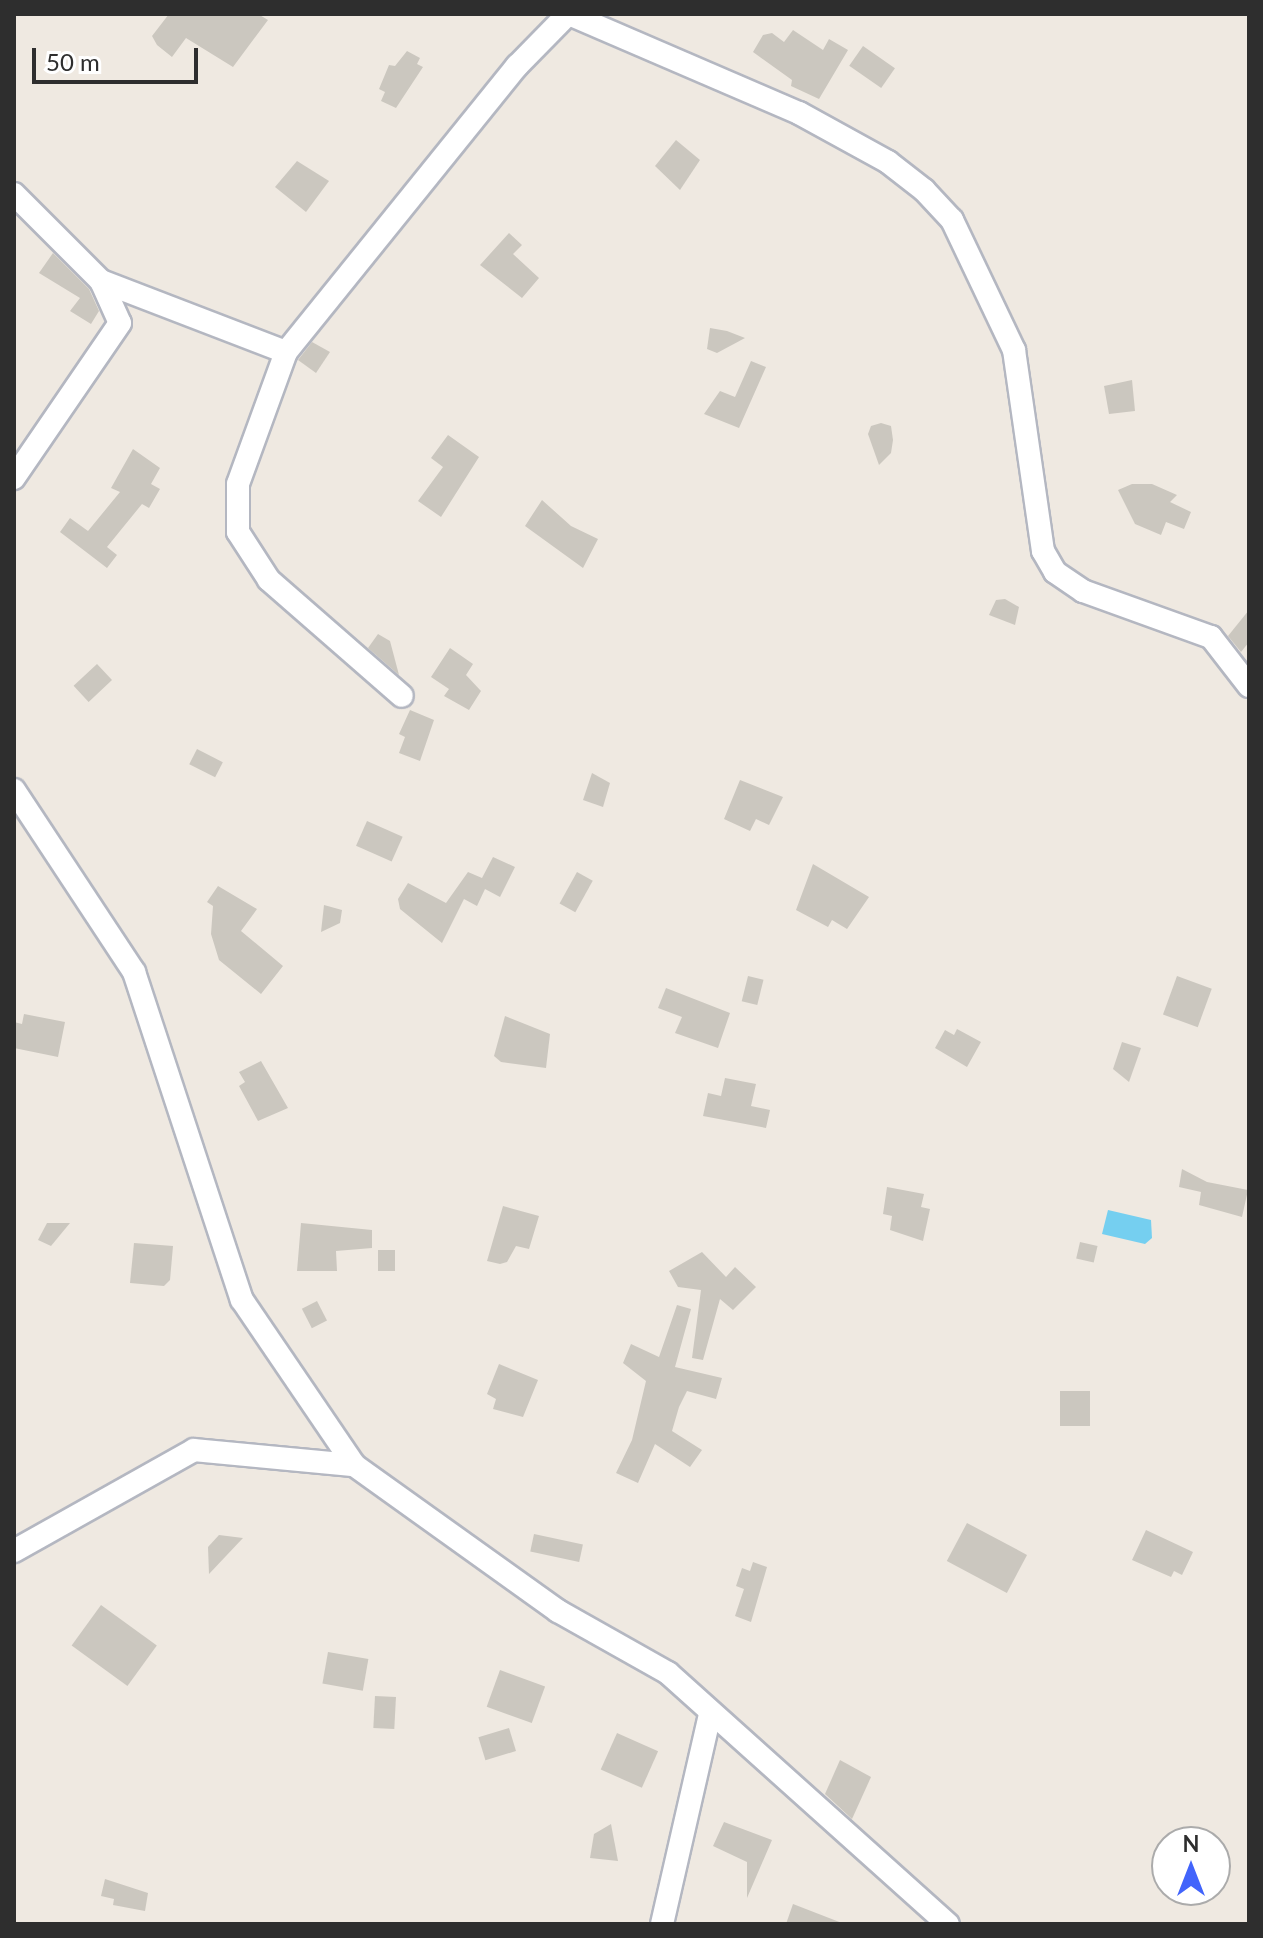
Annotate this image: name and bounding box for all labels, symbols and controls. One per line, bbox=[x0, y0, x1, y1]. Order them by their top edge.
scale bar bbox=[36, 32, 202, 82]
text: 50 m bbox=[46, 47, 100, 76]
north arrow bbox=[1151, 1826, 1231, 1906]
text: N bbox=[1183, 1830, 1199, 1857]

